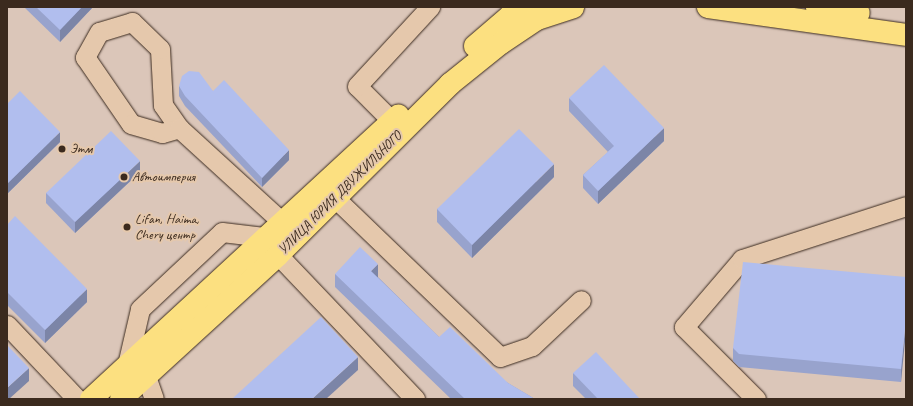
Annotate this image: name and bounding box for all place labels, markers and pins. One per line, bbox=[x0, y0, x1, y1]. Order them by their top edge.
place label: Этм bbox=[70, 141, 92, 157]
marker: Этм bbox=[57, 144, 67, 154]
place label: Автоимперия bbox=[132, 169, 195, 185]
marker: Автоимперия bbox=[119, 172, 129, 182]
place label: Lifan, Haima, Chery центр bbox=[135, 211, 199, 244]
marker: Lifan, Haima, Chery центр bbox=[122, 222, 132, 232]

